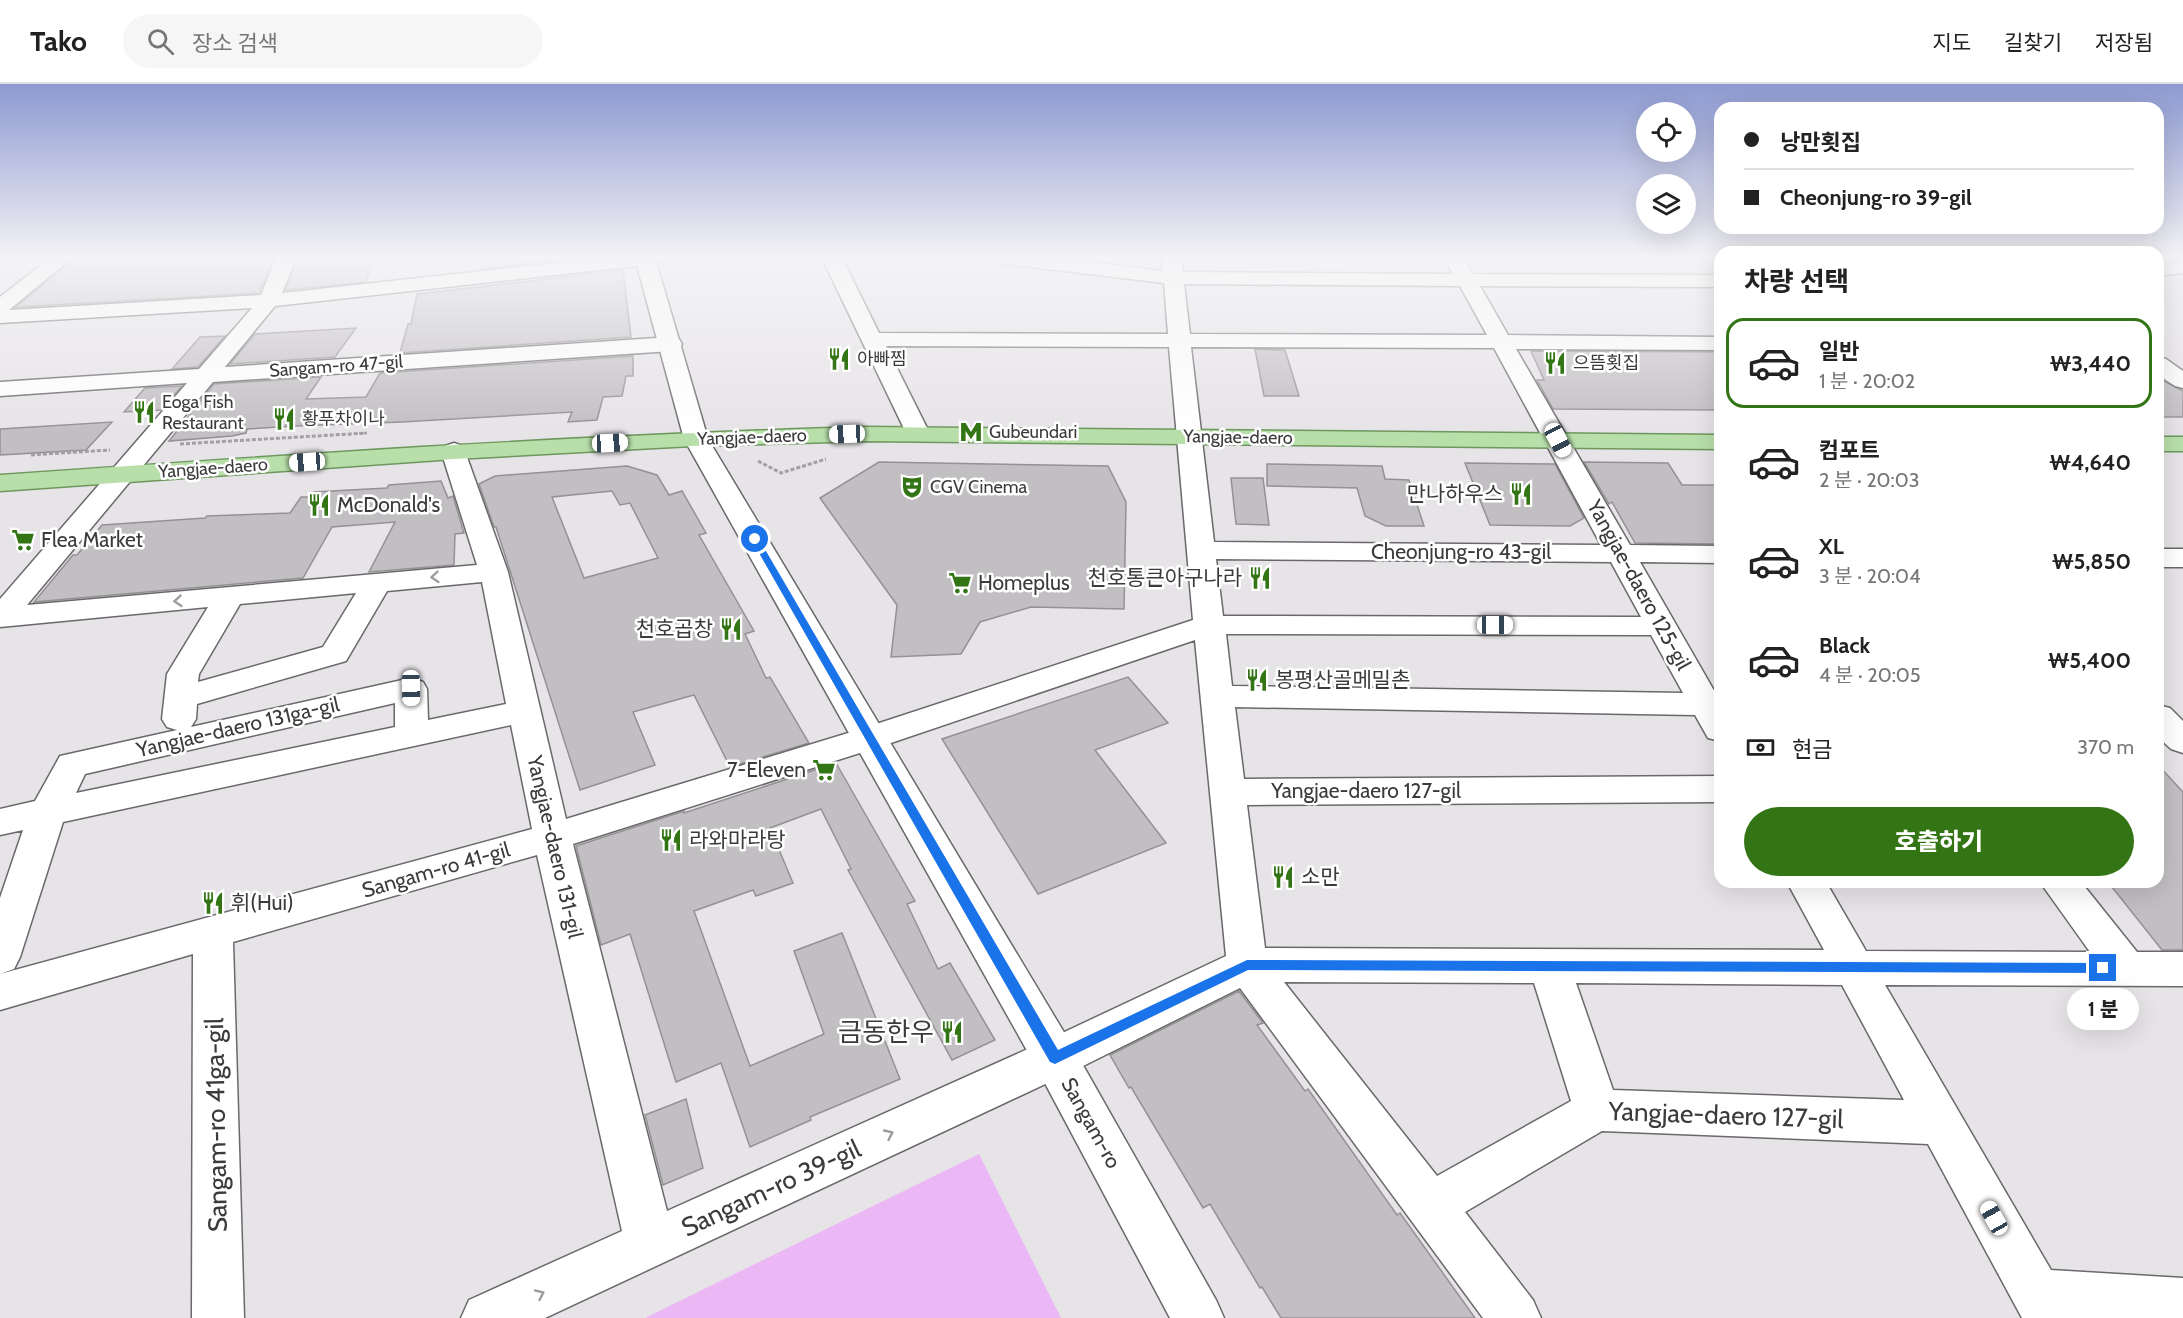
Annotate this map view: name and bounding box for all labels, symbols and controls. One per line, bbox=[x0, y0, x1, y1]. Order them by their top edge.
search box bbox=[123, 14, 543, 68]
text: Tako bbox=[30, 24, 87, 58]
icon: search bbox=[144, 25, 177, 58]
text: 장소 검색 bbox=[192, 30, 278, 57]
text: 지도 bbox=[1932, 30, 1971, 55]
text: 길찾기 bbox=[2004, 30, 2062, 55]
text: 저장됨 bbox=[2095, 30, 2153, 55]
map controls bbox=[1636, 102, 1696, 234]
button: locate bbox=[1636, 102, 1696, 162]
text: 낭만횟집 bbox=[1780, 129, 1861, 156]
button: layers bbox=[1636, 174, 1696, 234]
text: Cheonjung-ro 39-gil bbox=[1780, 184, 1972, 211]
text: 차량 선택 bbox=[1744, 265, 1849, 298]
icon: car bbox=[1747, 336, 1801, 390]
text: 일반 bbox=[1819, 338, 1859, 365]
restaurant icon: 아빠찜 bbox=[826, 346, 852, 372]
place label: 아빠찜 bbox=[857, 348, 907, 370]
street label: Sangam-ro 47-gil bbox=[268, 350, 404, 382]
restaurant icon: 으뜸횟집 bbox=[1542, 350, 1568, 376]
text: ₩3,440 bbox=[2050, 350, 2131, 377]
place label: 으뜸횟집 bbox=[1573, 352, 1639, 374]
text: 1 분 · 20:02 bbox=[1819, 369, 1915, 393]
place label: Eoga Fish Restaurant bbox=[162, 391, 244, 434]
restaurant icon: Eoga Fish Restaurant bbox=[131, 399, 157, 425]
restaurant icon: 황푸차이나 bbox=[271, 406, 297, 432]
place label: 황푸차이나 bbox=[302, 408, 385, 430]
metro station icon: Gubeundari bbox=[958, 419, 984, 445]
car bbox=[1542, 420, 1574, 460]
place label: Gubeundari bbox=[989, 421, 1077, 443]
street label: Yangjae-daero bbox=[696, 424, 807, 450]
car bbox=[829, 424, 865, 444]
street label: Yangjae-daero bbox=[1182, 425, 1293, 449]
car bbox=[592, 433, 628, 453]
icon: car bbox=[1747, 435, 1801, 489]
text: 컴포트 bbox=[1819, 437, 1880, 464]
text: ₩4,640 bbox=[2049, 449, 2131, 476]
car bbox=[288, 452, 326, 472]
street label: Yangjae-daero bbox=[157, 453, 268, 483]
text: 2 분 · 20:03 bbox=[1819, 468, 1920, 492]
theatre icon: CGV Cinema bbox=[899, 474, 925, 500]
place label: CGV Cinema bbox=[930, 476, 1027, 498]
place label: 만나하우스 bbox=[1406, 481, 1503, 506]
restaurant icon: 만나하우스 bbox=[1508, 481, 1534, 507]
restaurant icon: McDonald's bbox=[306, 492, 332, 518]
place label: McDonald's bbox=[337, 492, 441, 517]
street label: Yangjae-daero 125-gil bbox=[1581, 494, 1697, 675]
route start bbox=[741, 525, 768, 552]
supermarket icon: Flea Market bbox=[10, 527, 36, 553]
place label: Flea Market bbox=[41, 527, 143, 552]
text: XL bbox=[1819, 533, 1844, 560]
icon: car bbox=[1747, 534, 1801, 588]
street label: Cheonjung-ro 43-gil bbox=[1371, 539, 1551, 565]
text: ₩5,850 bbox=[2052, 548, 2131, 575]
text: 3 분 · 20:04 bbox=[1819, 564, 1921, 588]
place label: 천호통큰아구나라 bbox=[1087, 565, 1242, 590]
restaurant icon: 천호통큰아구나라 bbox=[1247, 565, 1273, 591]
one-way arrow bbox=[431, 570, 440, 583]
supermarket icon: Homeplus bbox=[947, 570, 973, 596]
place label: Homeplus bbox=[978, 570, 1070, 595]
one-way arrow bbox=[174, 594, 183, 607]
place label: 천호곱창 bbox=[636, 616, 713, 641]
restaurant icon: 천호곱창 bbox=[718, 616, 744, 642]
car bbox=[1477, 616, 1513, 634]
text: Black bbox=[1819, 632, 1870, 659]
icon: car bbox=[1747, 633, 1801, 687]
text: ₩5,400 bbox=[2048, 647, 2131, 674]
text: 4 분 · 20:05 bbox=[1819, 663, 1921, 687]
restaurant icon: 봉평산골메밀촌 bbox=[1244, 667, 1270, 693]
place label: 봉평산골메밀촌 bbox=[1275, 667, 1410, 692]
car bbox=[402, 670, 420, 706]
street label: Yangjae-daero 131ga-gil bbox=[133, 691, 342, 763]
icon: cash bbox=[1744, 731, 1777, 764]
text: 370 m bbox=[2077, 735, 2134, 759]
text: 현금 bbox=[1792, 736, 1832, 763]
street label: Yangjae-daero 131-gil bbox=[521, 752, 589, 941]
place label: 7-Eleven bbox=[727, 757, 806, 782]
supermarket icon: 7-Eleven bbox=[811, 757, 837, 783]
street label: Yangjae-daero 127-gil bbox=[1270, 778, 1461, 804]
button: 호출하기 bbox=[1744, 807, 2134, 876]
restaurant icon: 라와마라탕 bbox=[658, 827, 684, 853]
place label: 라와마라탕 bbox=[689, 827, 786, 852]
street label: Sangam-ro 41-gil bbox=[359, 836, 513, 903]
restaurant icon: 소만 bbox=[1270, 864, 1296, 890]
place label: 소만 bbox=[1301, 864, 1340, 889]
restaurant icon: 휘(Hui) bbox=[200, 890, 226, 916]
place label: 휘(Hui) bbox=[231, 890, 294, 915]
route end bbox=[2089, 954, 2116, 981]
callout: 1 분 bbox=[2067, 989, 2139, 1031]
text: 1 분 bbox=[2088, 997, 2118, 1021]
place label: 금동한우 bbox=[838, 1016, 934, 1048]
street label: Sangam-ro 41ga-gil bbox=[198, 1017, 234, 1233]
restaurant icon: 금동한우 bbox=[939, 1019, 965, 1045]
street label: Sangam-ro bbox=[1056, 1073, 1127, 1172]
street label: Yangjae-daero 127-gil bbox=[1607, 1095, 1844, 1135]
one-way arrow bbox=[883, 1129, 894, 1141]
street label: Sangam-ro 39-gil bbox=[676, 1132, 866, 1244]
car bbox=[1977, 1198, 2011, 1238]
one-way arrow bbox=[534, 1289, 545, 1301]

